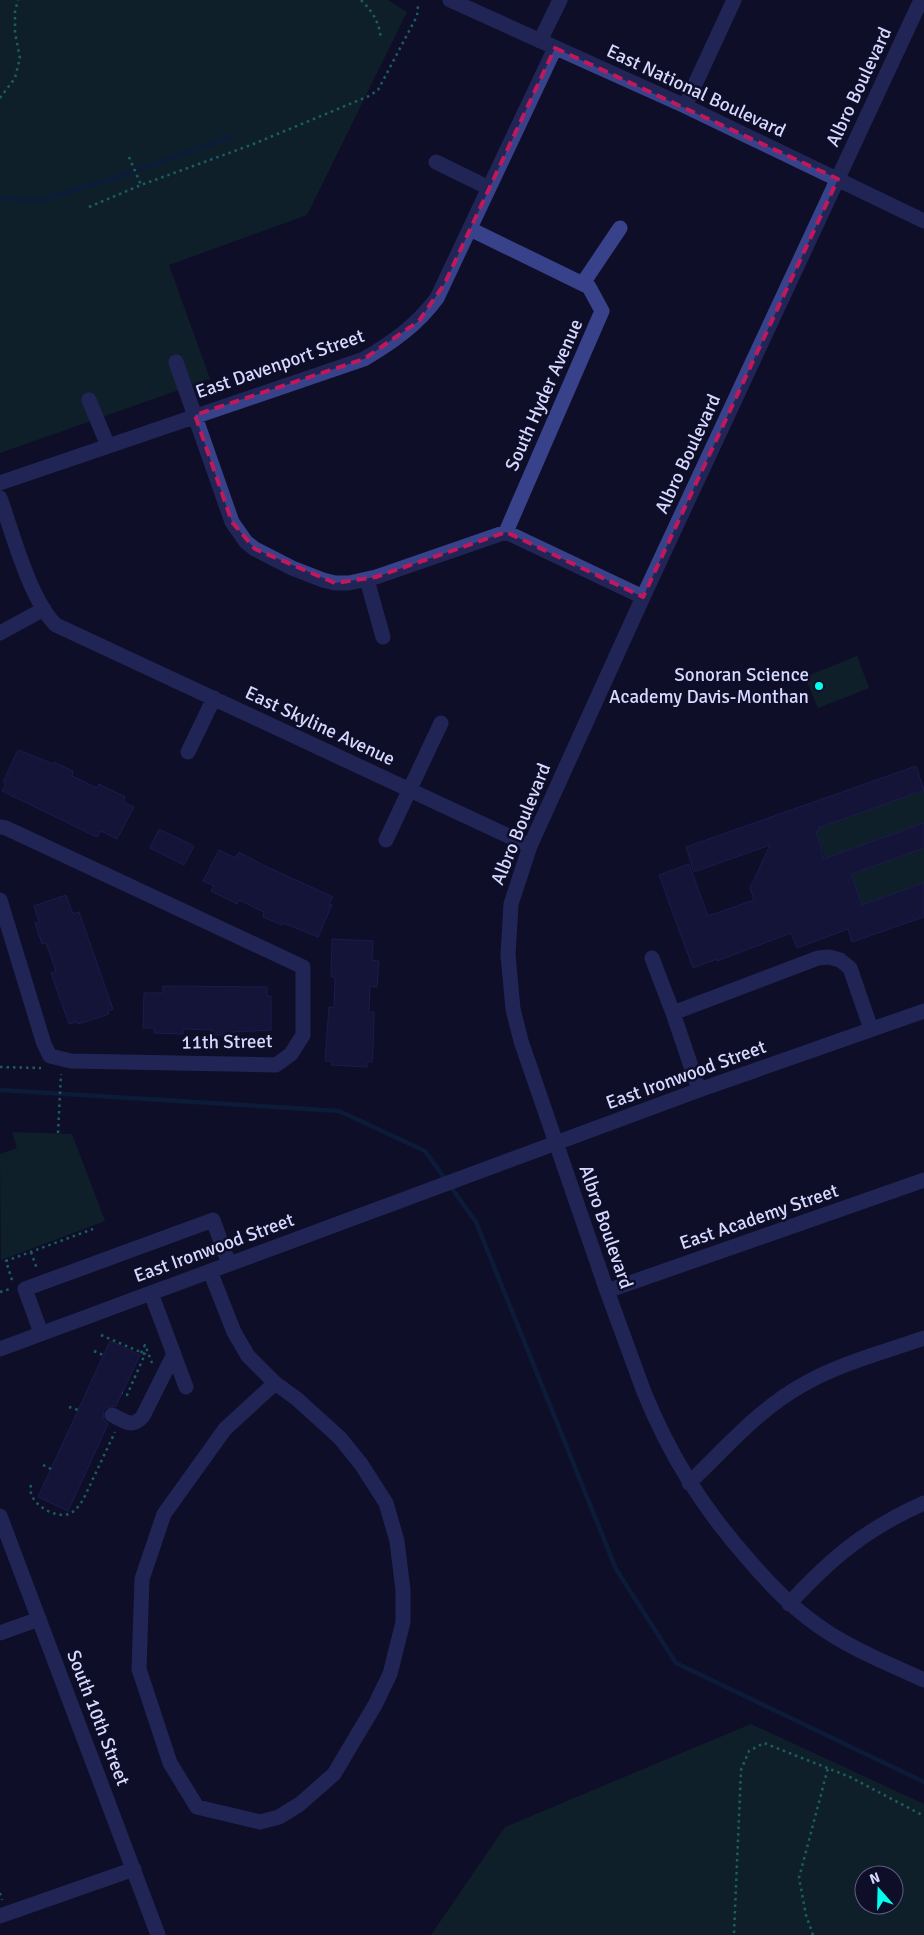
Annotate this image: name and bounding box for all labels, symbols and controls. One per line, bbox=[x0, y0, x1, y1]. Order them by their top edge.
street label: Albro Boulevard bbox=[821, 23, 897, 151]
street label: East National Boulevard bbox=[603, 39, 789, 143]
street label: South Hyder Avenue bbox=[500, 315, 588, 475]
street label: East Davenport Street bbox=[193, 324, 368, 404]
street label: Albro Boulevard bbox=[650, 390, 726, 518]
place label: Sonoran Science Academy Davis-Monthan bbox=[609, 663, 809, 709]
marker: Sonoran Science Academy Davis-Monthan bbox=[813, 680, 825, 692]
street label: East Skyline Avenue bbox=[241, 681, 399, 771]
street label: Albro Boulevard bbox=[486, 760, 556, 888]
street label: 11th Street bbox=[181, 1029, 273, 1055]
street label: East Ironwood Street bbox=[603, 1035, 770, 1115]
street label: Albro Boulevard bbox=[574, 1162, 638, 1292]
street label: East Academy Street bbox=[676, 1178, 842, 1255]
street label: East Ironwood Street bbox=[131, 1208, 298, 1288]
street label: South 10th Street bbox=[61, 1647, 135, 1789]
north arrow bbox=[854, 1865, 904, 1915]
text: N bbox=[867, 1869, 882, 1888]

